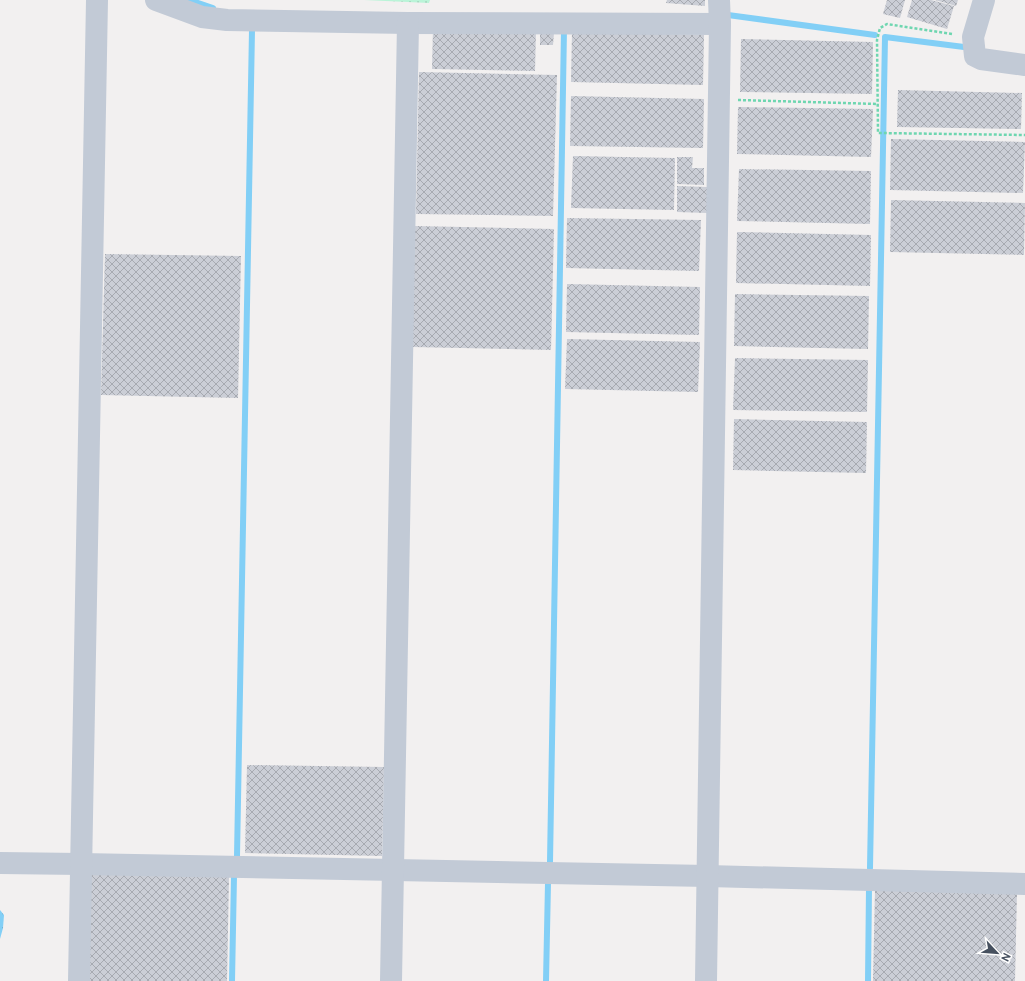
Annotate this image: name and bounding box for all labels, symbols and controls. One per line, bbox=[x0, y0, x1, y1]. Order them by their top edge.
north arrow bbox=[977, 933, 1017, 973]
text: N bbox=[997, 950, 1013, 964]

